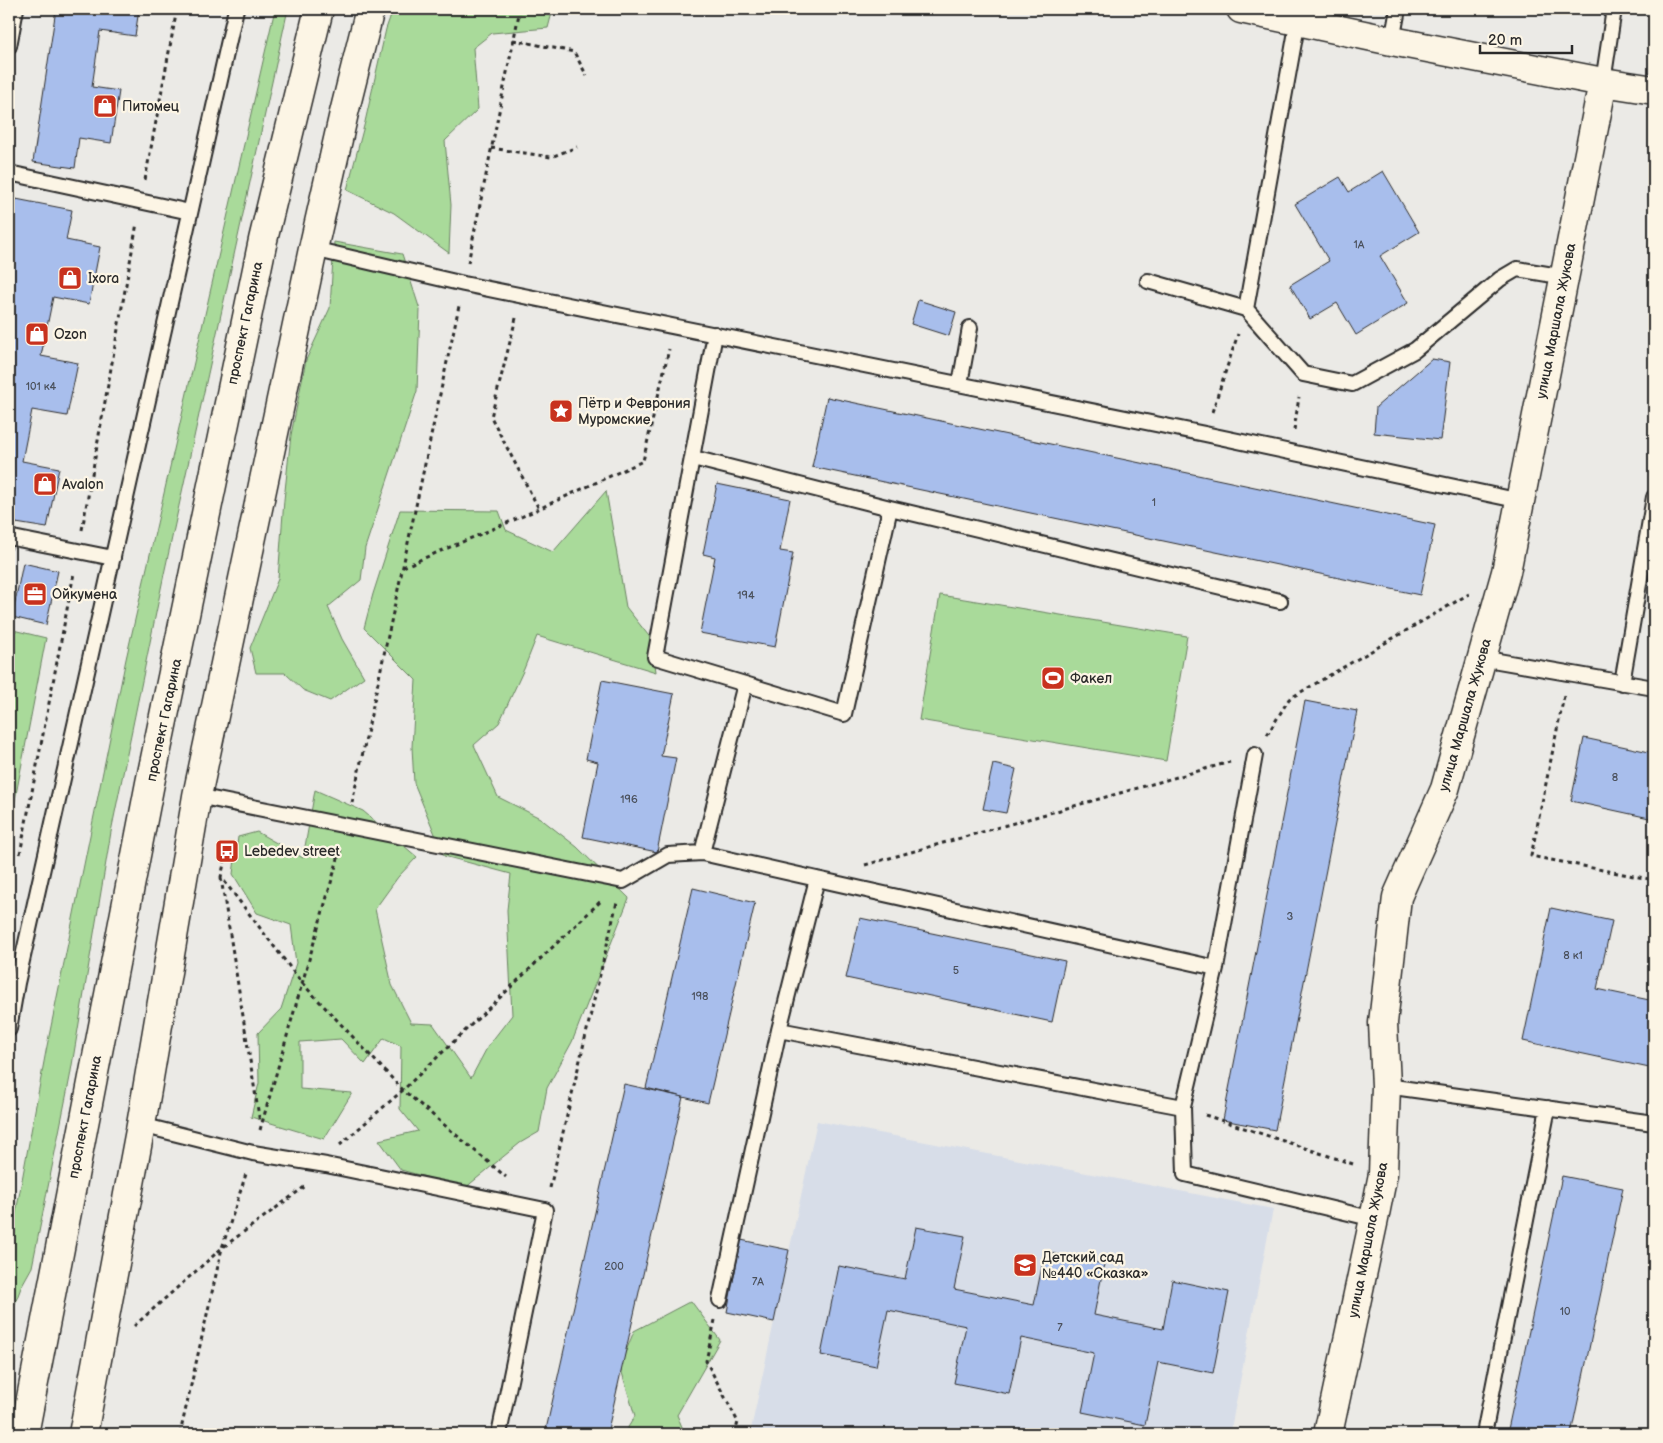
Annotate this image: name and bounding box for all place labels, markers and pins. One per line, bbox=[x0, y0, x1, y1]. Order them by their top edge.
shop icon: Питомец bbox=[92, 93, 118, 119]
place label: Питомец bbox=[122, 98, 179, 115]
shop icon: Ixora bbox=[57, 265, 83, 291]
place label: Ixora bbox=[88, 270, 119, 287]
shop icon: Ozon bbox=[24, 321, 50, 347]
place label: Ozon bbox=[54, 326, 87, 343]
place label: Пётр и Феврония Муромские bbox=[578, 395, 691, 428]
place icon: Пётр и Феврония Муромские bbox=[548, 398, 574, 424]
shop icon: Avalon bbox=[32, 471, 58, 497]
place label: Avalon bbox=[62, 476, 104, 493]
office icon: Ойкумена bbox=[22, 581, 48, 607]
place label: Ойкумена bbox=[52, 586, 118, 603]
sports icon: Факел bbox=[1040, 665, 1066, 691]
place label: Факел bbox=[1070, 670, 1112, 687]
bus stop icon: Lebedev street bbox=[214, 838, 240, 864]
place label: Lebedev street bbox=[244, 843, 340, 860]
place label: Детский сад №440 «Сказка» bbox=[1042, 1249, 1149, 1282]
school or university icon: Детский сад №440 «Сказка» bbox=[1012, 1252, 1038, 1278]

